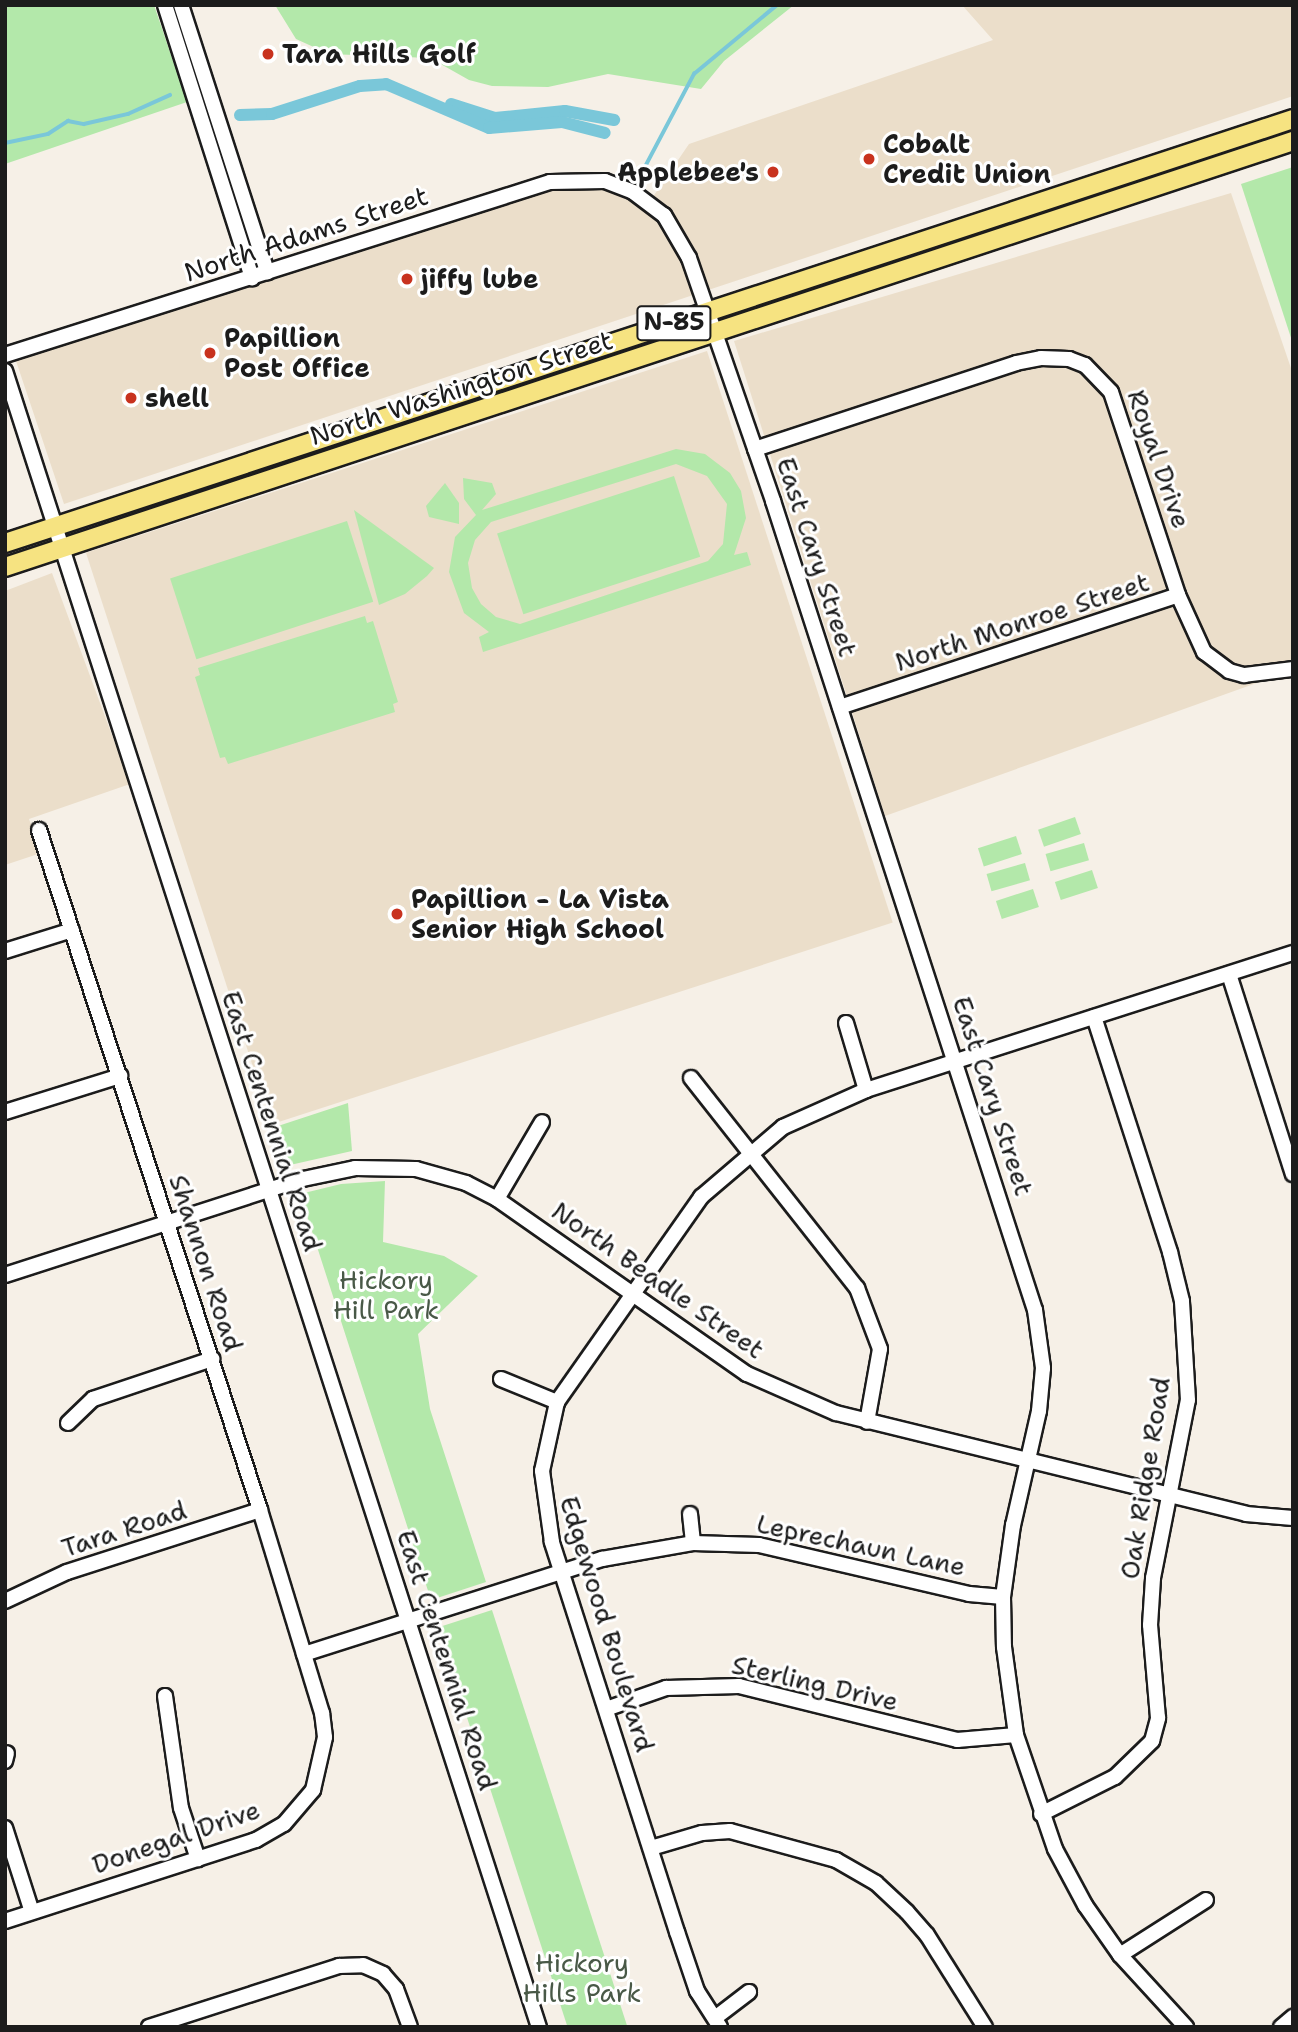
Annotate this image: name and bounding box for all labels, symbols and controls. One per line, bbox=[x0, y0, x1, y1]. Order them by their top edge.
place label: Tara Hills Golf bbox=[282, 38, 476, 70]
marker: Tara Hills Golf bbox=[260, 46, 276, 62]
place label: Cobalt Credit Union bbox=[883, 128, 1051, 190]
marker: Cobalt Credit Union bbox=[861, 151, 877, 167]
place label: Applebee's bbox=[617, 156, 759, 188]
marker: Applebee's bbox=[765, 164, 781, 180]
street label: North Adams Street bbox=[180, 180, 432, 288]
place label: jiffy lube bbox=[421, 263, 539, 295]
marker: jiffy lube bbox=[399, 271, 415, 287]
road number: N-85 bbox=[636, 302, 712, 344]
place label: Papillion Post Office bbox=[224, 322, 370, 384]
street label: North Washington Street bbox=[306, 324, 616, 452]
marker: Papillion Post Office bbox=[202, 345, 218, 361]
place label: shell bbox=[145, 382, 209, 414]
street label: Royal Drive bbox=[1121, 386, 1197, 532]
marker: shell bbox=[123, 390, 139, 406]
street label: East Cary Street bbox=[770, 453, 864, 661]
street label: North Monroe Street bbox=[891, 566, 1153, 678]
place label: Papillion - La Vista Senior High School bbox=[411, 883, 669, 944]
marker: Papillion - La Vista Senior High School bbox=[389, 906, 405, 922]
street label: East Centennial Road bbox=[215, 987, 329, 1255]
street label: East Cary Street bbox=[946, 992, 1040, 1200]
street label: Shannon Road bbox=[163, 1171, 249, 1355]
street label: North Beadle Street bbox=[546, 1195, 770, 1365]
park label: Hickory Hill Park bbox=[333, 1264, 439, 1326]
street label: Oak Ridge Road bbox=[1114, 1375, 1176, 1581]
street label: Edgewood Boulevard bbox=[553, 1492, 661, 1756]
street label: Tara Road bbox=[58, 1494, 190, 1564]
street label: Leprechaun Lane bbox=[754, 1508, 968, 1582]
street label: East Centennial Road bbox=[390, 1526, 504, 1794]
street label: Sterling Drive bbox=[729, 1649, 901, 1717]
street label: Donegal Drive bbox=[88, 1794, 264, 1880]
park label: Hickory Hills Park bbox=[522, 1947, 642, 2008]

